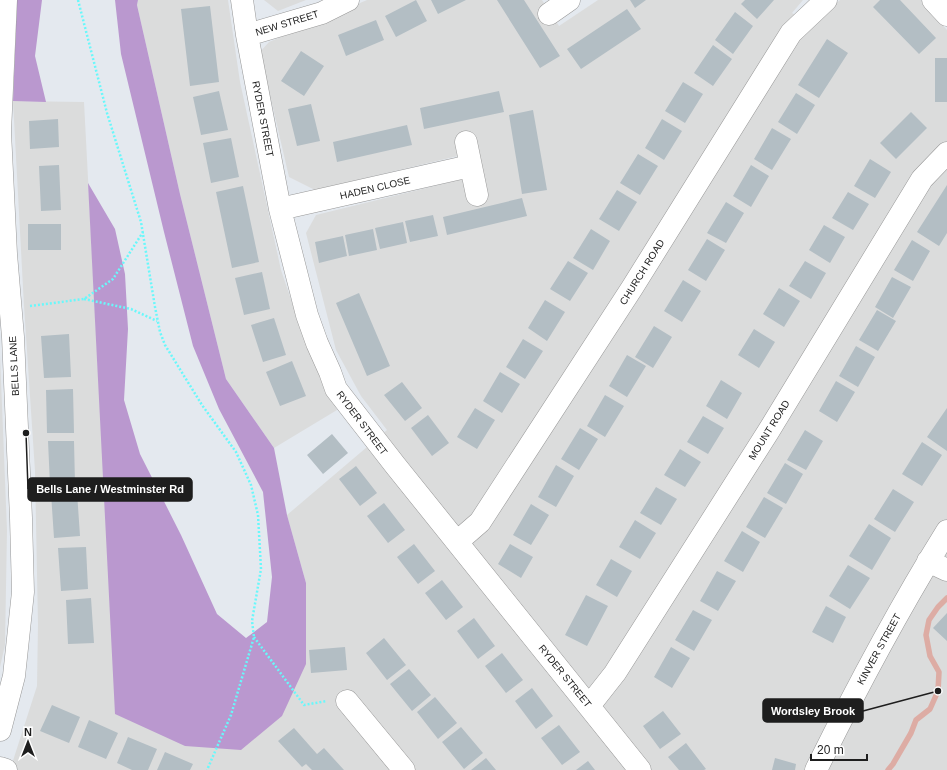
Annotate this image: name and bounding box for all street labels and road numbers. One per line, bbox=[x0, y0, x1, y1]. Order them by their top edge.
street label: NEW STREET bbox=[254, 8, 320, 38]
street label: RYDER STREET bbox=[250, 80, 276, 158]
street label: HADEN CLOSE bbox=[339, 175, 411, 201]
street label: CHURCH ROAD bbox=[617, 237, 667, 307]
street label: BELLS LANE bbox=[7, 335, 21, 396]
street label: RYDER STREET bbox=[334, 389, 390, 457]
street label: MOUNT ROAD bbox=[746, 398, 792, 462]
street label: KINVER STREET bbox=[855, 612, 903, 686]
street label: RYDER STREET bbox=[536, 643, 594, 709]

